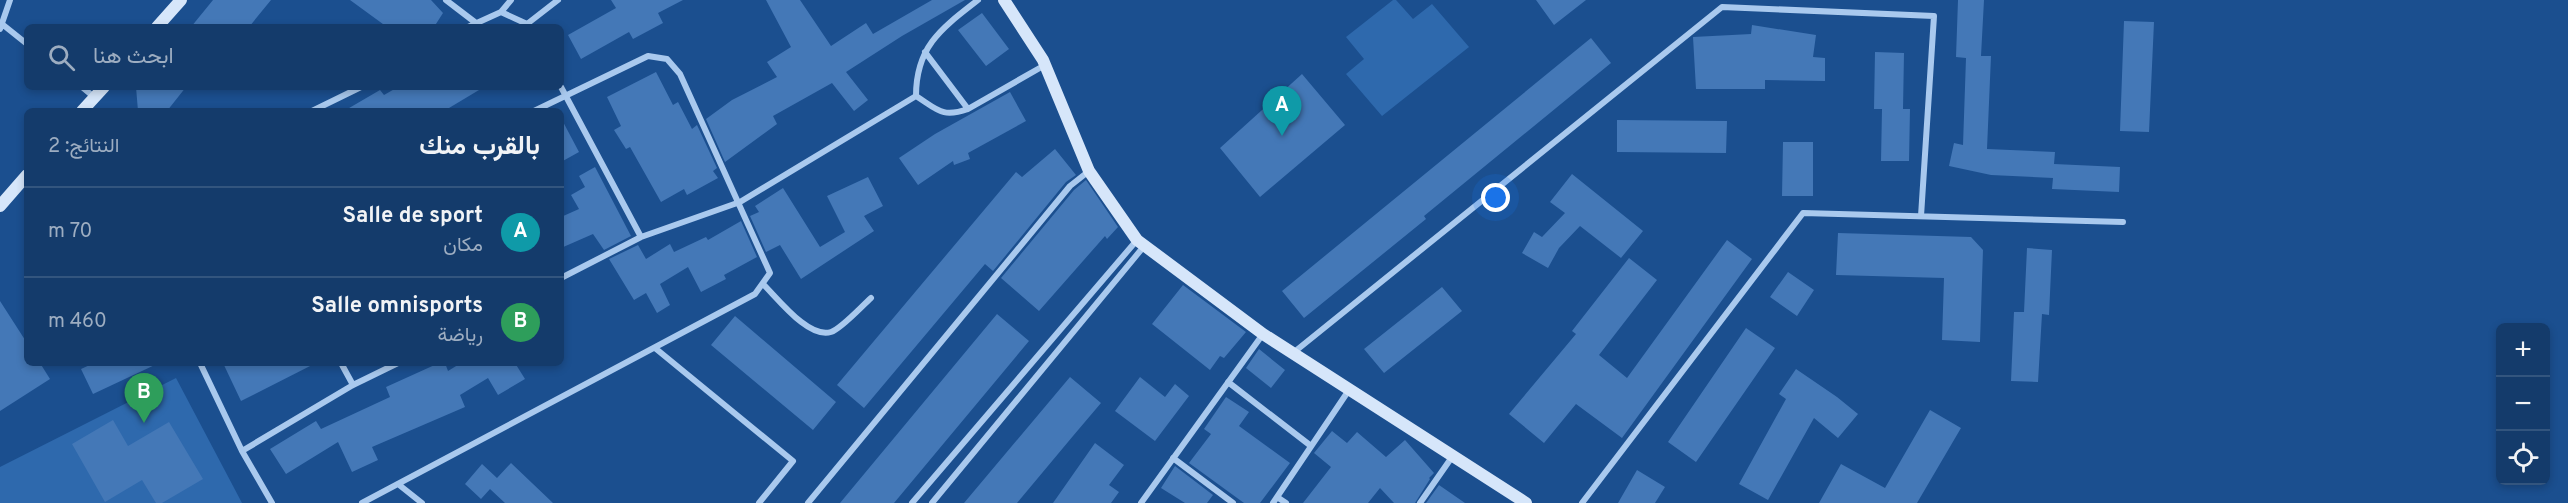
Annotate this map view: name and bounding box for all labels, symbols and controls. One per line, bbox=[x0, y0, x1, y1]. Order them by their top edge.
search box bbox=[24, 24, 564, 90]
icon: search bbox=[45, 41, 78, 74]
text: ابحث هنا bbox=[93, 44, 174, 71]
pin: A bbox=[1262, 86, 1302, 136]
text: بالقرب منك bbox=[419, 131, 540, 164]
text: النتائج: 2 bbox=[48, 134, 119, 160]
your location bbox=[1481, 183, 1510, 212]
text: Salle de sport bbox=[342, 203, 483, 230]
text: 70 m bbox=[48, 219, 92, 245]
text: A bbox=[513, 219, 528, 245]
text: مكان bbox=[443, 233, 483, 259]
text: Salle omnisports bbox=[311, 293, 483, 320]
text: 460 m bbox=[48, 309, 107, 335]
text: B bbox=[514, 309, 527, 335]
text: رياضة bbox=[438, 323, 483, 349]
map controls bbox=[2496, 323, 2550, 485]
button: + bbox=[2496, 323, 2550, 377]
pin: B bbox=[124, 374, 164, 423]
button: − bbox=[2496, 377, 2550, 431]
button: locate bbox=[2496, 431, 2550, 485]

